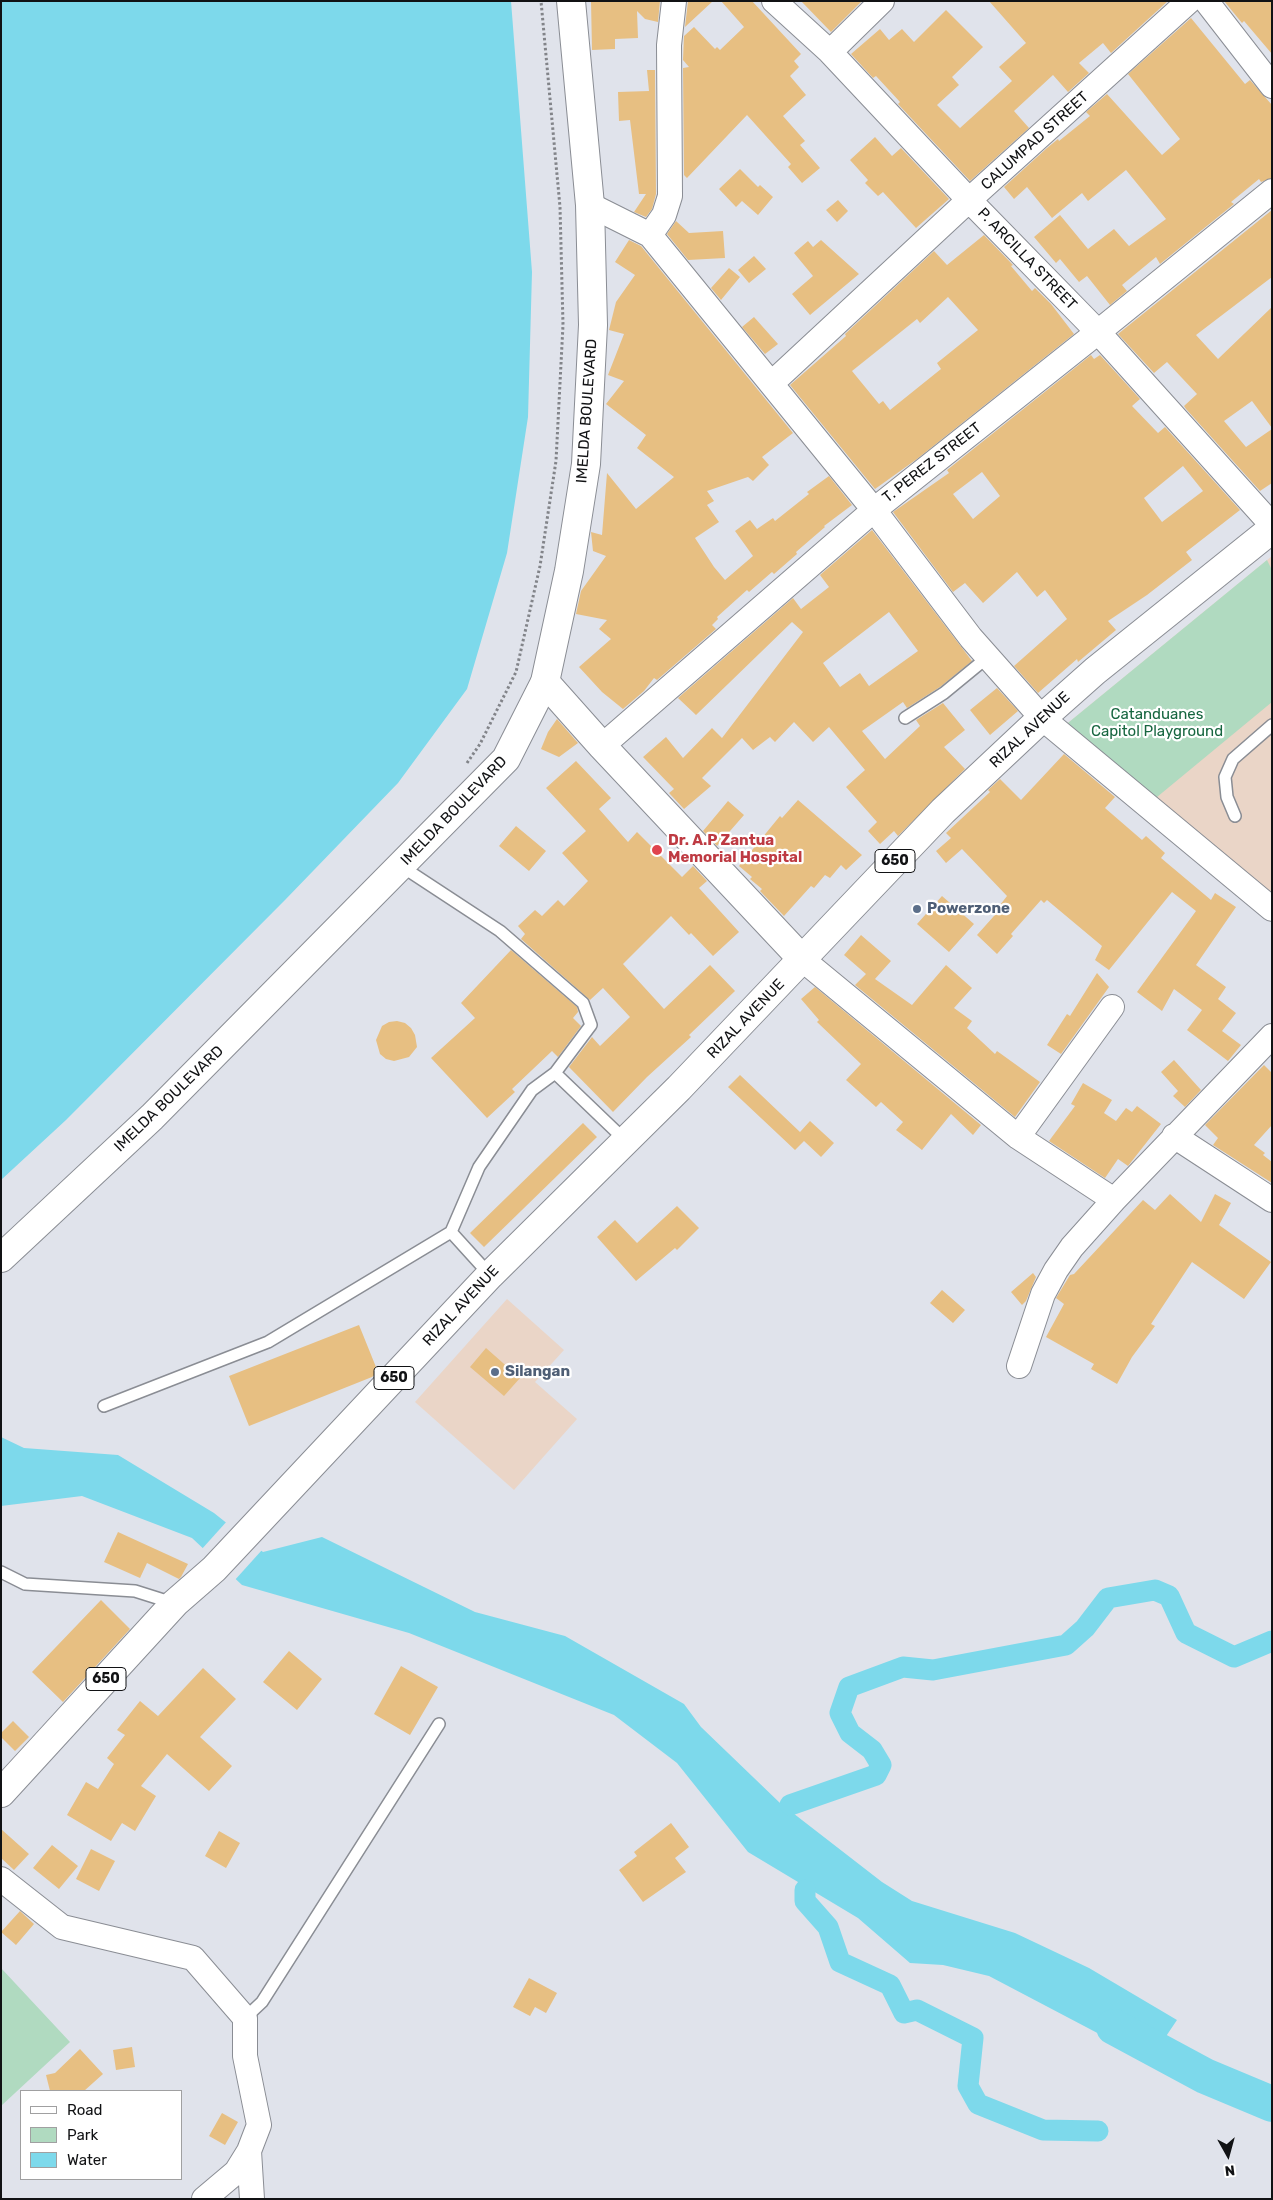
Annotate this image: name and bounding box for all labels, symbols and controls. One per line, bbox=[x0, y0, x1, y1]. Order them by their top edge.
street label: CALUMPAD STREET bbox=[978, 88, 1092, 194]
street label: P. ARCILLA STREET bbox=[974, 204, 1080, 314]
street label: IMELDA BOULEVARD bbox=[573, 338, 601, 484]
street label: T. PEREZ STREET bbox=[879, 419, 985, 507]
street label: RIZAL AVENUE bbox=[986, 688, 1074, 772]
park label: Catanduanes Capitol Playground bbox=[1091, 706, 1223, 741]
street label: IMELDA BOULEVARD bbox=[397, 753, 511, 869]
place label: Dr. A.P Zantua Memorial Hospital bbox=[668, 832, 802, 867]
marker: Dr. A.P Zantua Memorial Hospital bbox=[650, 843, 664, 857]
road number: 650 bbox=[875, 849, 915, 872]
place label: Powerzone bbox=[927, 900, 1010, 918]
marker: Powerzone bbox=[911, 903, 923, 915]
street label: RIZAL AVENUE bbox=[704, 976, 788, 1062]
street label: IMELDA BOULEVARD bbox=[111, 1042, 227, 1156]
street label: RIZAL AVENUE bbox=[419, 1262, 503, 1350]
place label: Silangan bbox=[505, 1363, 570, 1381]
road number: 650 bbox=[374, 1366, 414, 1390]
marker: Silangan bbox=[489, 1366, 501, 1378]
road number: 650 bbox=[86, 1668, 126, 1690]
legend bbox=[20, 2090, 182, 2180]
text: Road bbox=[67, 2101, 103, 2119]
text: Park bbox=[67, 2126, 98, 2144]
north arrow bbox=[1203, 2130, 1253, 2180]
text: Water bbox=[67, 2151, 107, 2169]
text: N bbox=[1224, 2161, 1236, 2179]

